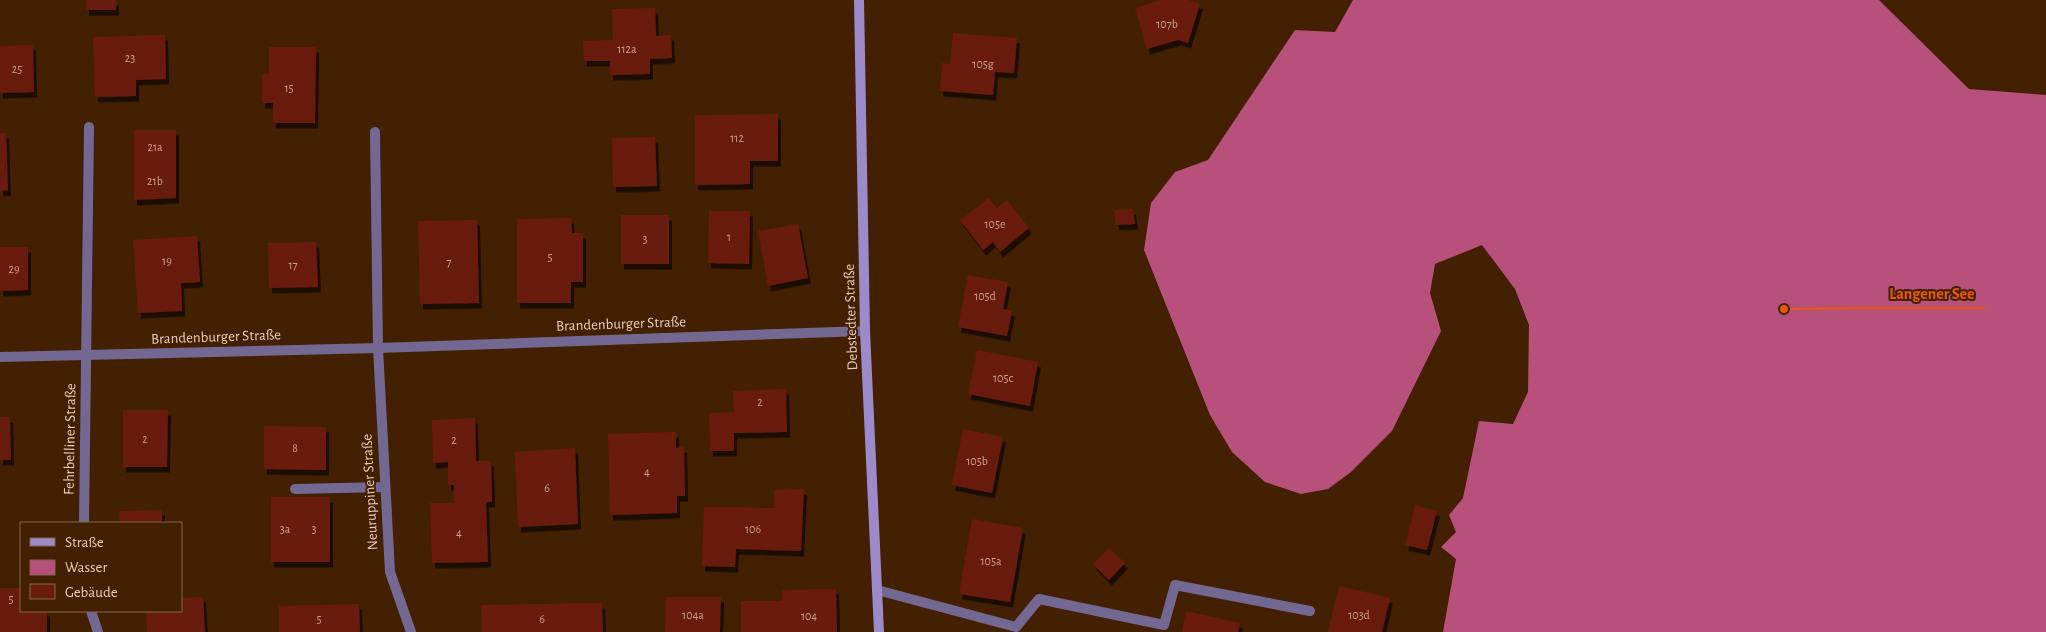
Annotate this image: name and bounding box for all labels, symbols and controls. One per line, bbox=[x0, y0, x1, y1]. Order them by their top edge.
house number: 107b bbox=[1156, 18, 1178, 30]
house number: 112a bbox=[617, 43, 637, 55]
house number: 23 bbox=[125, 52, 135, 64]
house number: 105g bbox=[972, 58, 994, 70]
house number: 25 bbox=[12, 63, 22, 75]
house number: 15 bbox=[284, 82, 294, 94]
house number: 112 bbox=[730, 132, 744, 144]
house number: 21a bbox=[147, 141, 163, 153]
house number: 21b bbox=[147, 175, 163, 187]
house number: 105e bbox=[984, 218, 1006, 230]
house number: 1 bbox=[727, 231, 731, 243]
house number: 3 bbox=[643, 233, 648, 245]
house number: 5 bbox=[547, 251, 553, 263]
house number: 19 bbox=[162, 255, 172, 267]
house number: 7 bbox=[446, 256, 452, 268]
house number: 17 bbox=[288, 259, 298, 271]
house number: 29 bbox=[8, 263, 20, 275]
street label: Debstedter Straße bbox=[842, 263, 860, 371]
callout: Langener See bbox=[1880, 277, 1985, 308]
text: Langener See bbox=[1889, 286, 1975, 302]
house number: 105d bbox=[974, 290, 996, 302]
street label: Brandenburger Straße bbox=[556, 314, 686, 334]
street label: Brandenburger Straße bbox=[151, 327, 281, 347]
house number: 105c bbox=[993, 372, 1013, 384]
street label: Fehrbelliner Straße bbox=[62, 383, 78, 495]
house number: 2 bbox=[757, 396, 763, 408]
house number: 2 bbox=[142, 433, 148, 445]
street label: Neuruppiner Straße bbox=[359, 433, 381, 551]
house number: 2 bbox=[451, 434, 457, 446]
house number: 8 bbox=[292, 442, 298, 454]
house number: 105b bbox=[966, 455, 988, 467]
house number: 4 bbox=[644, 466, 650, 478]
house number: 6 bbox=[544, 482, 550, 494]
legend bbox=[20, 522, 182, 612]
house number: 3a bbox=[280, 523, 291, 535]
house number: 3 bbox=[312, 523, 317, 535]
house number: 106 bbox=[745, 523, 761, 535]
house number: 4 bbox=[456, 527, 462, 539]
text: Straße bbox=[65, 535, 104, 550]
house number: 105a bbox=[980, 555, 1002, 567]
text: Wasser bbox=[65, 560, 108, 575]
text: Gebäude bbox=[65, 585, 118, 600]
house number: 5 bbox=[8, 593, 14, 605]
house number: 104a bbox=[682, 609, 704, 621]
house number: 103d bbox=[1348, 609, 1370, 621]
house number: 104 bbox=[801, 610, 817, 622]
house number: 5 bbox=[316, 613, 322, 625]
house number: 6 bbox=[539, 613, 545, 625]

